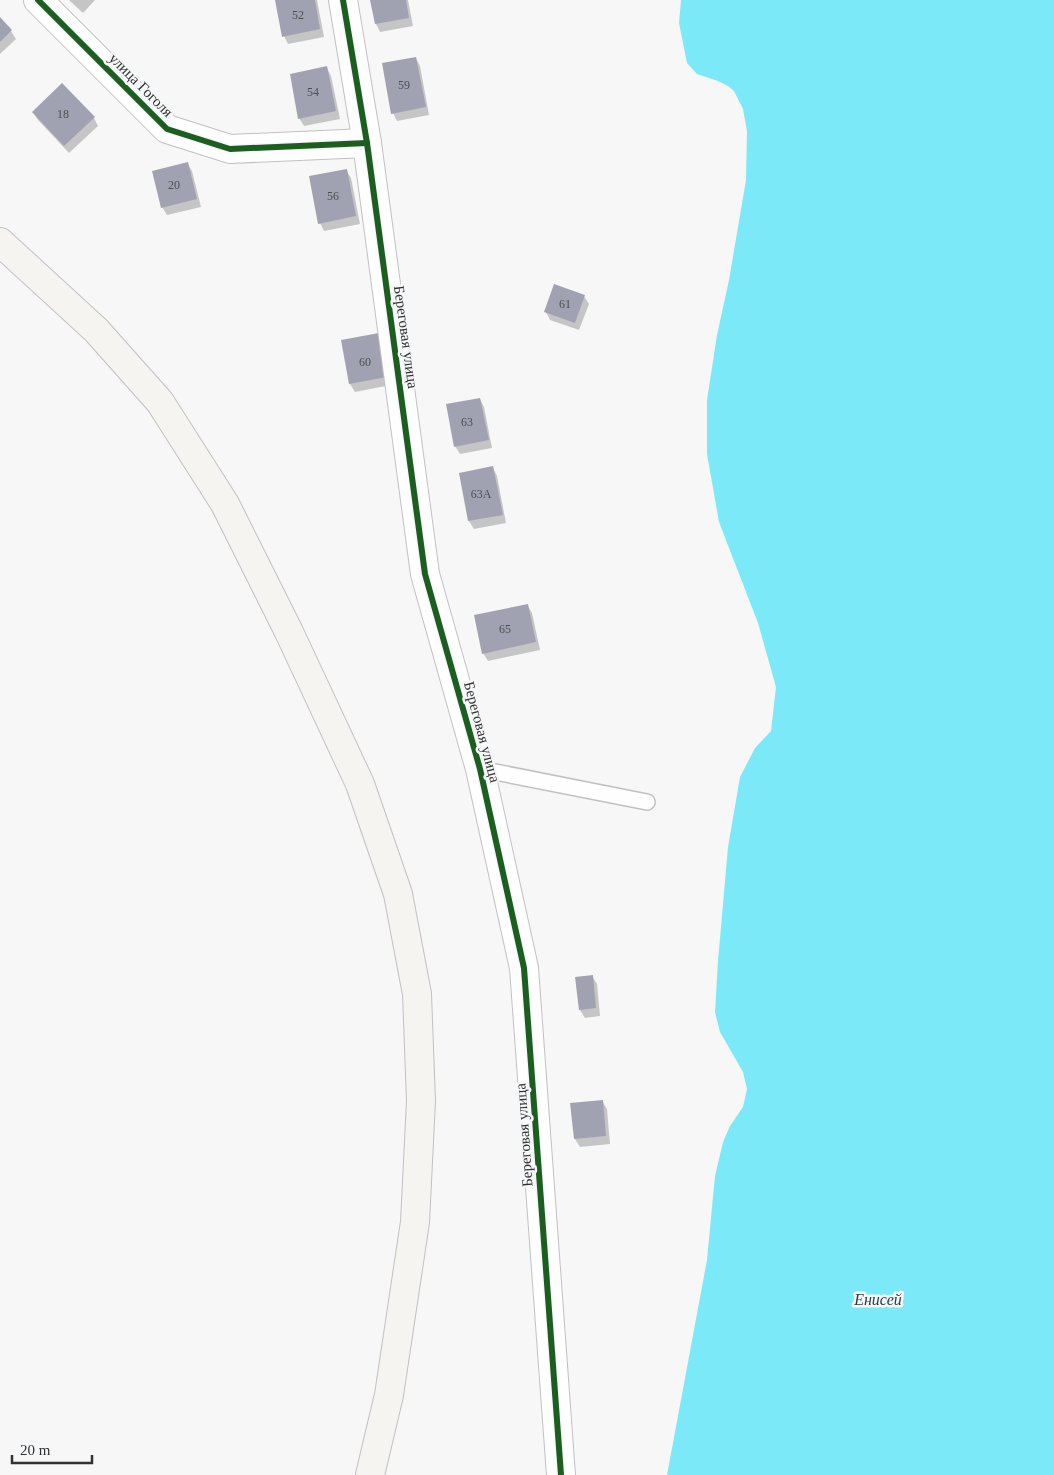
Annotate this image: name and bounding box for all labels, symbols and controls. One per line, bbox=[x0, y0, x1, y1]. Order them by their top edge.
house number: 52 bbox=[292, 8, 304, 22]
street label: улица Гоголя bbox=[106, 50, 176, 120]
house number: 59 bbox=[398, 78, 410, 92]
house number: 54 bbox=[307, 85, 319, 99]
house number: 18 bbox=[57, 107, 69, 121]
house number: 20 bbox=[168, 178, 180, 192]
house number: 56 bbox=[327, 189, 339, 203]
street label: Береговая улица bbox=[391, 284, 421, 390]
house number: 61 bbox=[559, 297, 571, 311]
house number: 60 bbox=[359, 355, 371, 369]
house number: 63 bbox=[461, 415, 473, 429]
house number: 63А bbox=[471, 487, 492, 501]
house number: 65 bbox=[499, 622, 511, 636]
street label: Береговая улица bbox=[461, 680, 503, 785]
street label: Береговая улица bbox=[512, 1082, 536, 1187]
water label: Енисей bbox=[853, 1291, 902, 1308]
scale bar bbox=[12, 1432, 92, 1464]
text: 20 m bbox=[20, 1442, 51, 1458]

